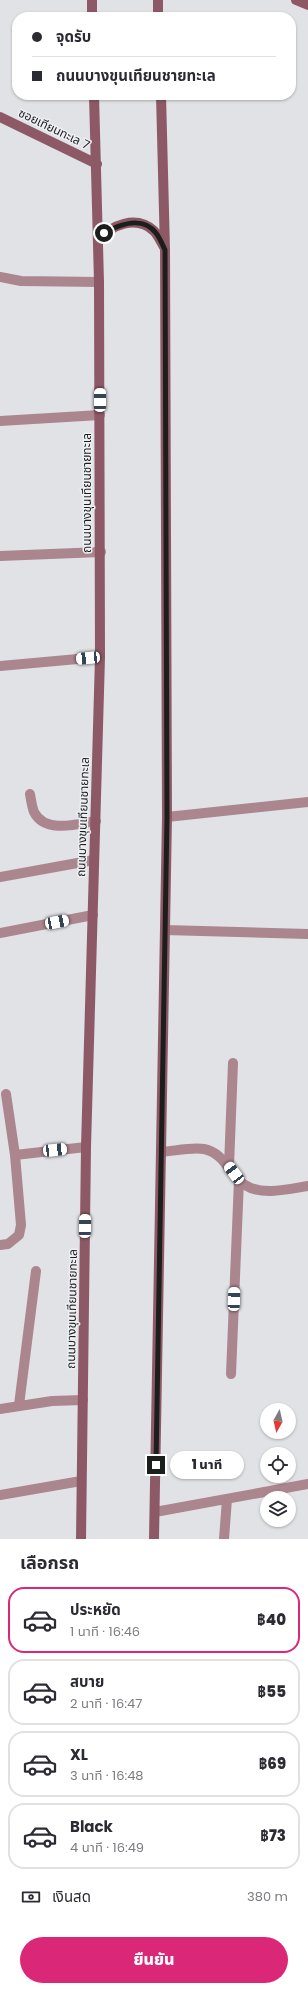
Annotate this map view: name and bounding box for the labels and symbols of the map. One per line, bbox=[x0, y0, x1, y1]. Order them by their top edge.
street label: ซอยเทียนทะเล 7 bbox=[16, 104, 93, 153]
route start bbox=[95, 224, 113, 242]
car bbox=[94, 388, 106, 412]
street label: ถนนบางขุนเทียนชายทะเล bbox=[78, 433, 95, 553]
car bbox=[76, 651, 100, 665]
street label: ถนนบางขุนเทียนชายทะเล bbox=[72, 757, 93, 877]
car bbox=[44, 914, 70, 930]
car bbox=[42, 1143, 68, 1157]
car bbox=[222, 1160, 246, 1186]
car bbox=[79, 1214, 91, 1238]
street label: ถนนบางขุนเทียนชายทะเล bbox=[62, 1249, 81, 1369]
car bbox=[228, 1287, 240, 1311]
north arrow bbox=[260, 1403, 296, 1439]
callout: 1 นาที bbox=[170, 1451, 244, 1479]
route end bbox=[147, 1456, 165, 1474]

